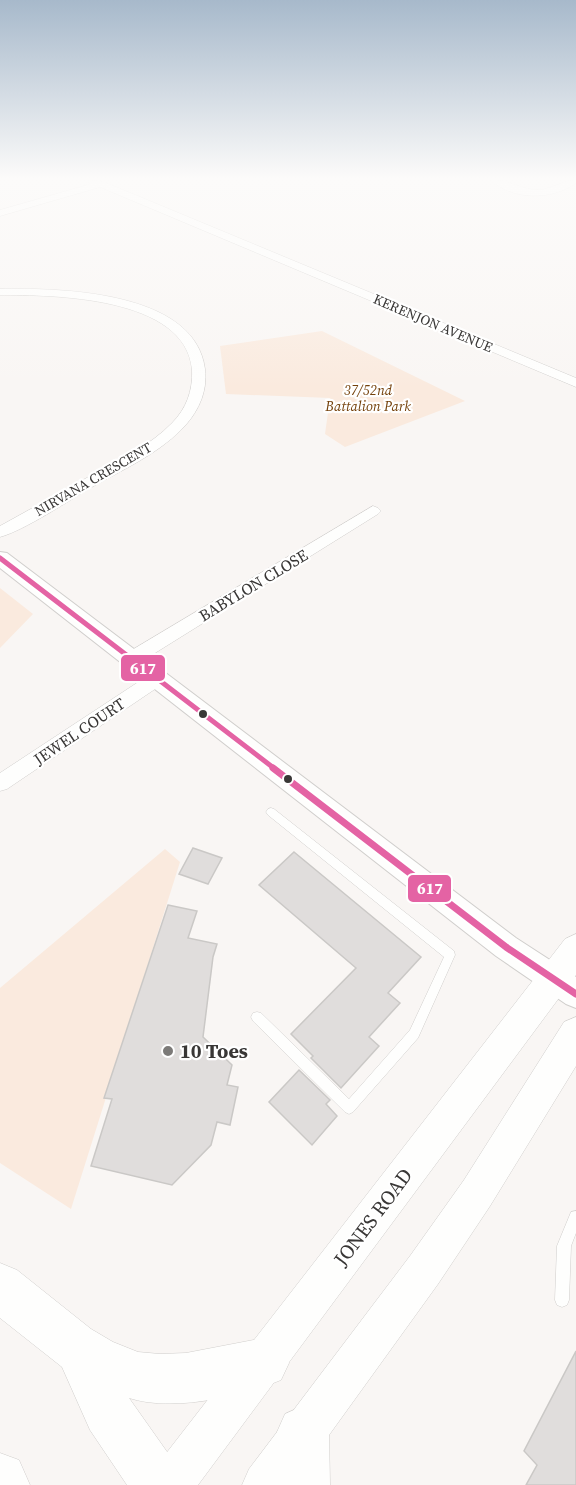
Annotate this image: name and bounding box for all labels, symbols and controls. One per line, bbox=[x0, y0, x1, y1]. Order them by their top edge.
street label: KERENJON AVENUE bbox=[370, 289, 496, 357]
park label: 37/52nd Battalion Park bbox=[324, 380, 411, 416]
street label: NIRVANA CRESCENT bbox=[31, 437, 156, 521]
street label: BABYLON CLOSE bbox=[194, 544, 312, 626]
line badge: 617 bbox=[120, 654, 166, 682]
text: 617 bbox=[130, 657, 156, 679]
street label: JEWEL COURT bbox=[28, 692, 129, 770]
unlabelled marker bbox=[197, 708, 209, 720]
unlabelled marker bbox=[282, 773, 294, 785]
line badge: 617 bbox=[407, 874, 452, 903]
text: 617 bbox=[417, 877, 443, 899]
place label: 10 Toes bbox=[180, 1037, 248, 1065]
marker: 10 Toes bbox=[161, 1044, 175, 1058]
street label: JONES ROAD bbox=[326, 1162, 419, 1272]

